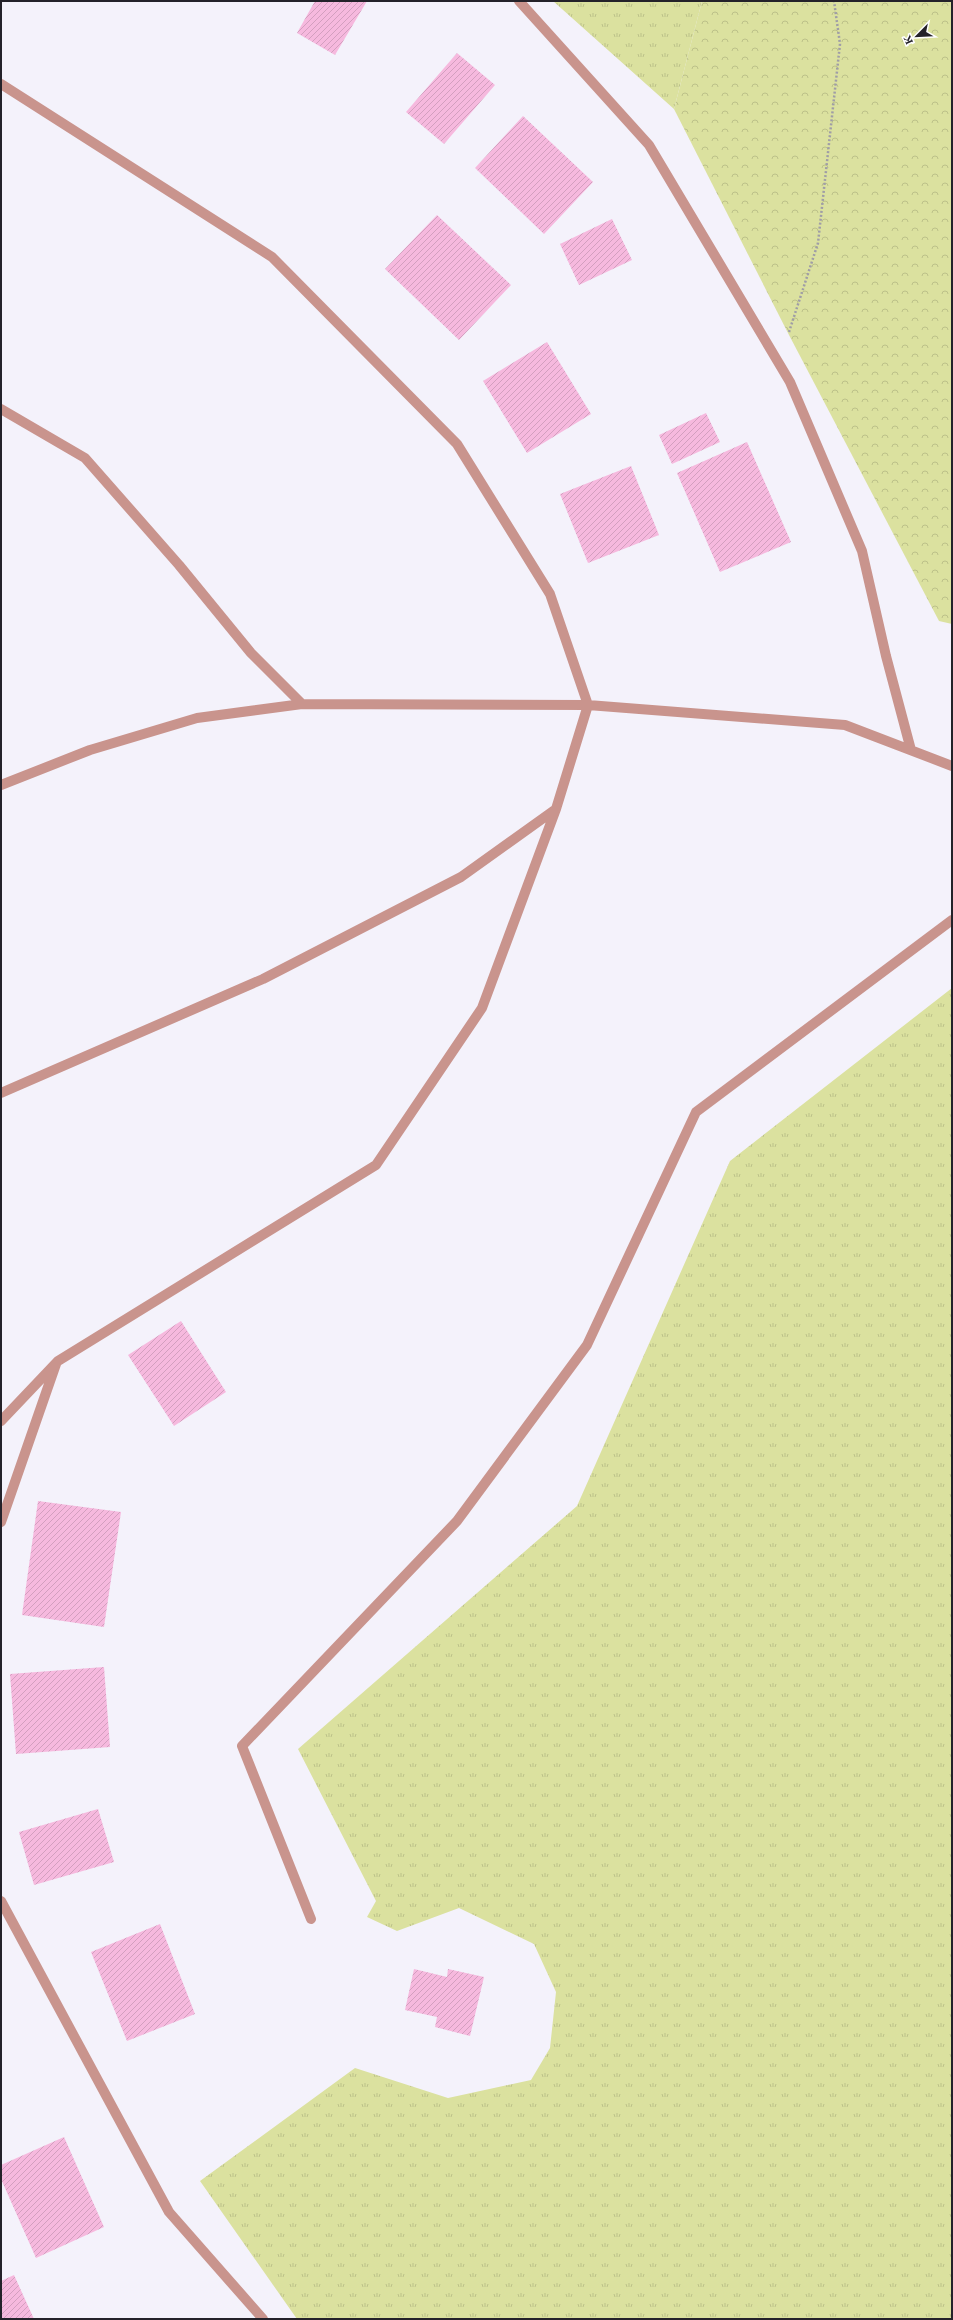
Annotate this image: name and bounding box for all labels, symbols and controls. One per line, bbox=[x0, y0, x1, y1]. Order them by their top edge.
north arrow bbox=[897, 16, 937, 56]
text: K bbox=[900, 33, 915, 46]

